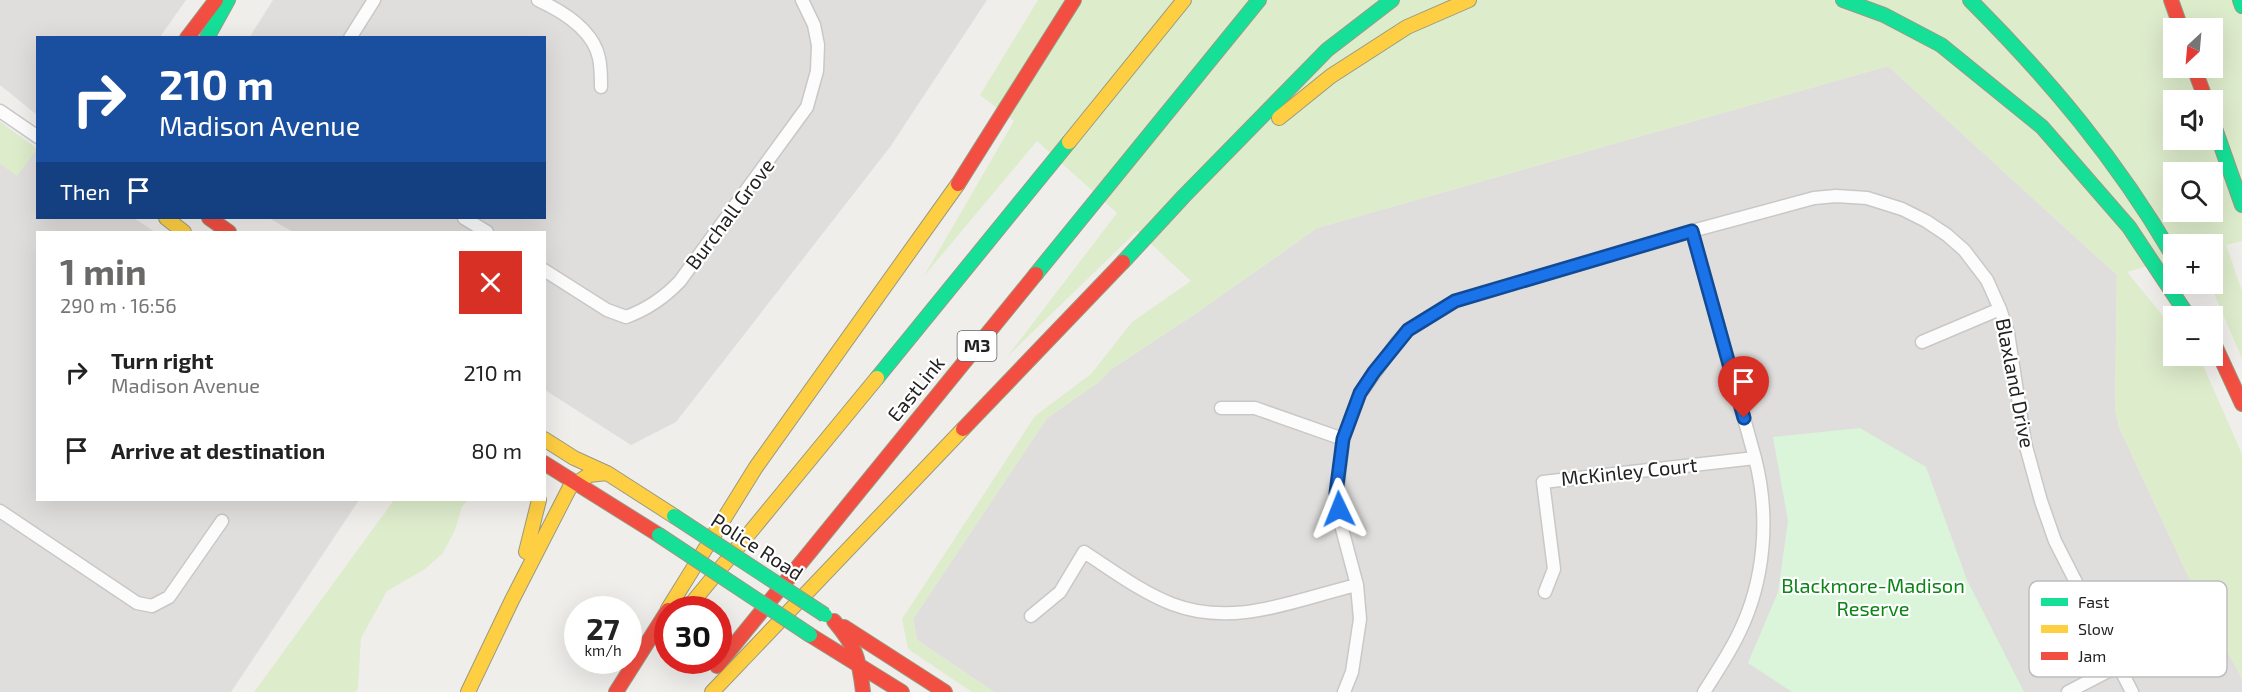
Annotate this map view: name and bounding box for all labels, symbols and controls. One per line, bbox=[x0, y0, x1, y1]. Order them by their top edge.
north arrow bbox=[2163, 18, 2223, 78]
map controls bbox=[2163, 18, 2223, 366]
text: 210 m bbox=[159, 58, 274, 108]
icon: right bbox=[60, 60, 138, 138]
button: sound bbox=[2163, 90, 2223, 150]
text: Madison Avenue bbox=[159, 109, 360, 141]
street label: Burchall Grove bbox=[680, 153, 779, 274]
button: search bbox=[2163, 162, 2223, 222]
icon: arrive bbox=[122, 174, 155, 207]
text: Then bbox=[60, 178, 110, 204]
button: + bbox=[2163, 234, 2223, 294]
text: 1 min bbox=[60, 249, 147, 292]
button: close bbox=[459, 251, 522, 314]
text: 290 m · 16:56 bbox=[60, 293, 177, 317]
button: − bbox=[2163, 306, 2223, 366]
street label: Blaxland Drive bbox=[1992, 316, 2040, 450]
road number: M3 bbox=[958, 331, 996, 361]
text: Turn right bbox=[111, 347, 213, 373]
street label: EastLink bbox=[882, 351, 949, 426]
icon: right bbox=[60, 356, 93, 389]
pin bbox=[1718, 356, 1769, 418]
text: 210 m bbox=[463, 359, 522, 385]
icon: arrive bbox=[1727, 365, 1760, 398]
text: Madison Avenue bbox=[111, 373, 260, 397]
icon: arrive bbox=[60, 434, 93, 467]
text: Arrive at destination bbox=[111, 437, 325, 463]
text: 80 m bbox=[471, 437, 522, 463]
street label: McKinley Court bbox=[1560, 452, 1699, 490]
position arrow bbox=[1307, 477, 1371, 541]
street label: Police Road bbox=[707, 508, 808, 585]
park label: Blackmore-Madison Reserve bbox=[1781, 573, 1965, 620]
legend bbox=[2029, 581, 2227, 677]
text: Fast bbox=[2078, 592, 2109, 611]
speed limit sign: 30 bbox=[654, 596, 732, 674]
text: 27 bbox=[586, 610, 620, 646]
text: Slow bbox=[2078, 619, 2114, 638]
text: km/h bbox=[584, 641, 622, 659]
text: Jam bbox=[2078, 646, 2106, 665]

